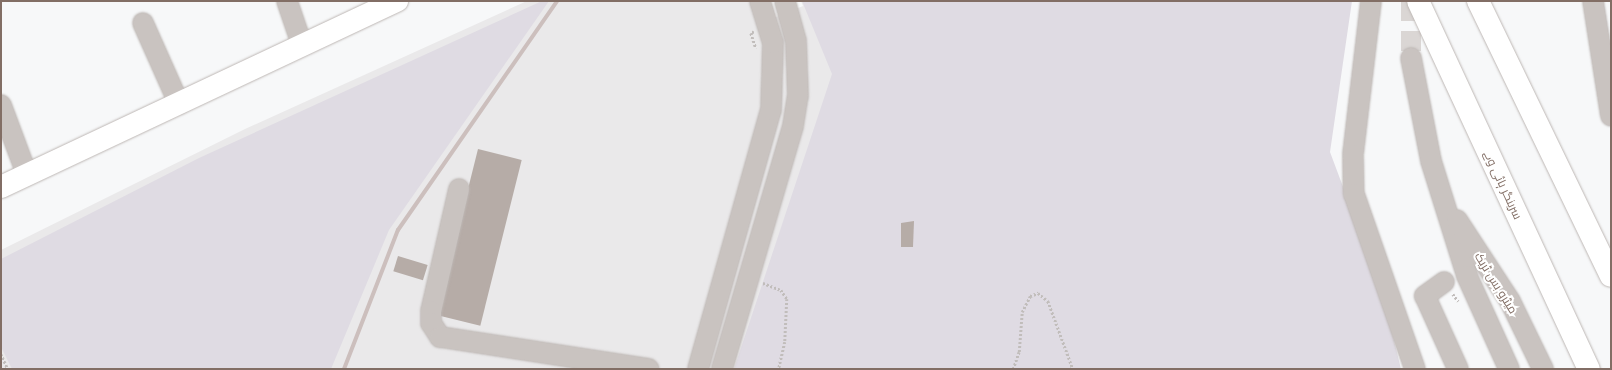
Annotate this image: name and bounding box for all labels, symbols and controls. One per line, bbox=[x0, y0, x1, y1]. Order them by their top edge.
street label: سرینگر ہائی وے bbox=[1481, 148, 1525, 222]
street label: میٹرو بس ٹریک bbox=[1472, 250, 1520, 316]

